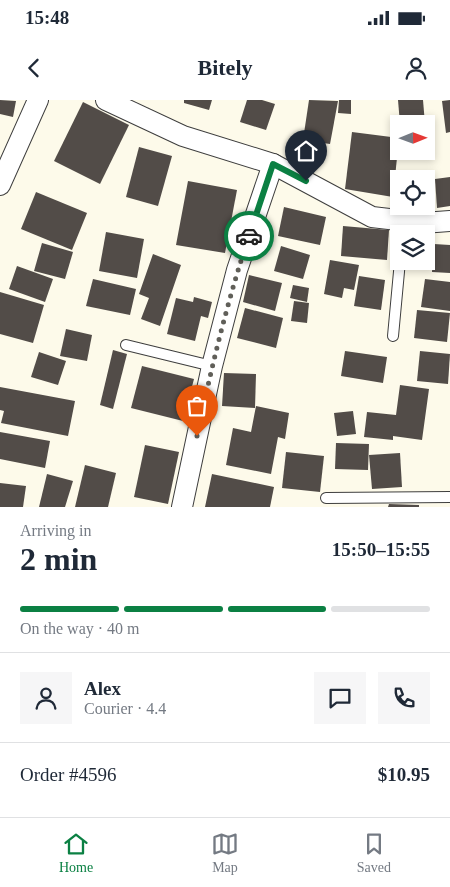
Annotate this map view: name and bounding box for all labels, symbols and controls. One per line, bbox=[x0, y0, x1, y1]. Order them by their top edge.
text: 15:48 bbox=[25, 7, 69, 28]
icon: back bbox=[20, 54, 48, 82]
icon: person bbox=[402, 54, 430, 82]
text: Bitely bbox=[198, 55, 253, 80]
north arrow bbox=[390, 115, 435, 160]
map controls bbox=[390, 115, 435, 270]
pin bbox=[285, 130, 327, 181]
icon: home bbox=[292, 137, 320, 165]
button: locate bbox=[390, 170, 435, 215]
courier bbox=[224, 211, 274, 261]
icon: car bbox=[235, 222, 263, 250]
button: layers bbox=[390, 225, 435, 270]
pin bbox=[176, 385, 218, 436]
icon: bag bbox=[183, 392, 211, 420]
text: Arriving in bbox=[20, 522, 92, 539]
text: 15:50–15:55 bbox=[332, 539, 430, 560]
text: 2 min bbox=[20, 541, 97, 577]
text: On the way · 40 m bbox=[20, 620, 140, 637]
button: person bbox=[20, 672, 72, 724]
button: chat bbox=[314, 672, 366, 724]
button: phone bbox=[378, 672, 430, 724]
text: Alex bbox=[84, 678, 121, 699]
text: Courier · 4.4 bbox=[84, 700, 166, 717]
text: Order #4596 bbox=[20, 764, 117, 785]
text: $10.95 bbox=[378, 764, 430, 785]
tab: Home bbox=[59, 830, 93, 876]
tab: Map bbox=[211, 830, 239, 876]
tab: Saved bbox=[357, 830, 391, 876]

